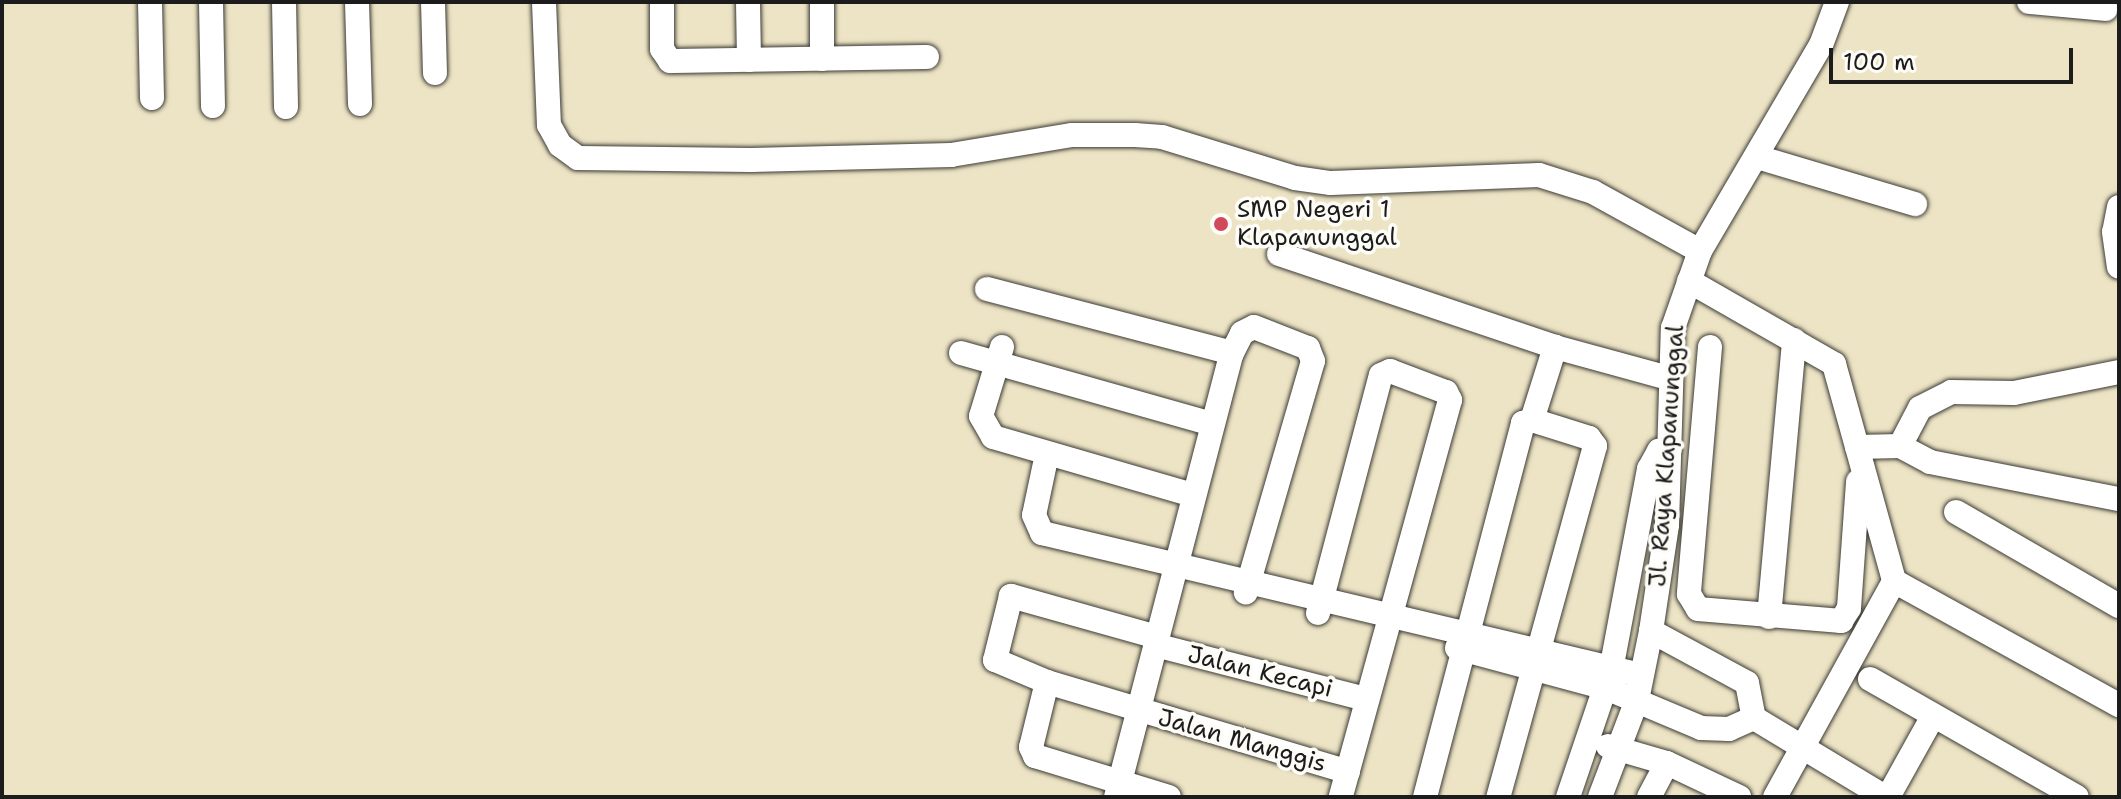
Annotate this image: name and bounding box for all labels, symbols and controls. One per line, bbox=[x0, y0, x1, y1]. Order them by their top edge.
scale bar bbox=[1833, 32, 2077, 82]
text: 100 m bbox=[1843, 46, 1915, 78]
place label: SMP Negeri 1 Klapanunggal bbox=[1237, 196, 1397, 252]
marker: SMP Negeri 1 Klapanunggal bbox=[1212, 215, 1230, 233]
street label: Jl. Raya Klapanunggal bbox=[1643, 324, 1691, 588]
street label: Jalan Kecapi bbox=[1184, 640, 1336, 704]
street label: Jalan Manggis bbox=[1155, 703, 1329, 779]

